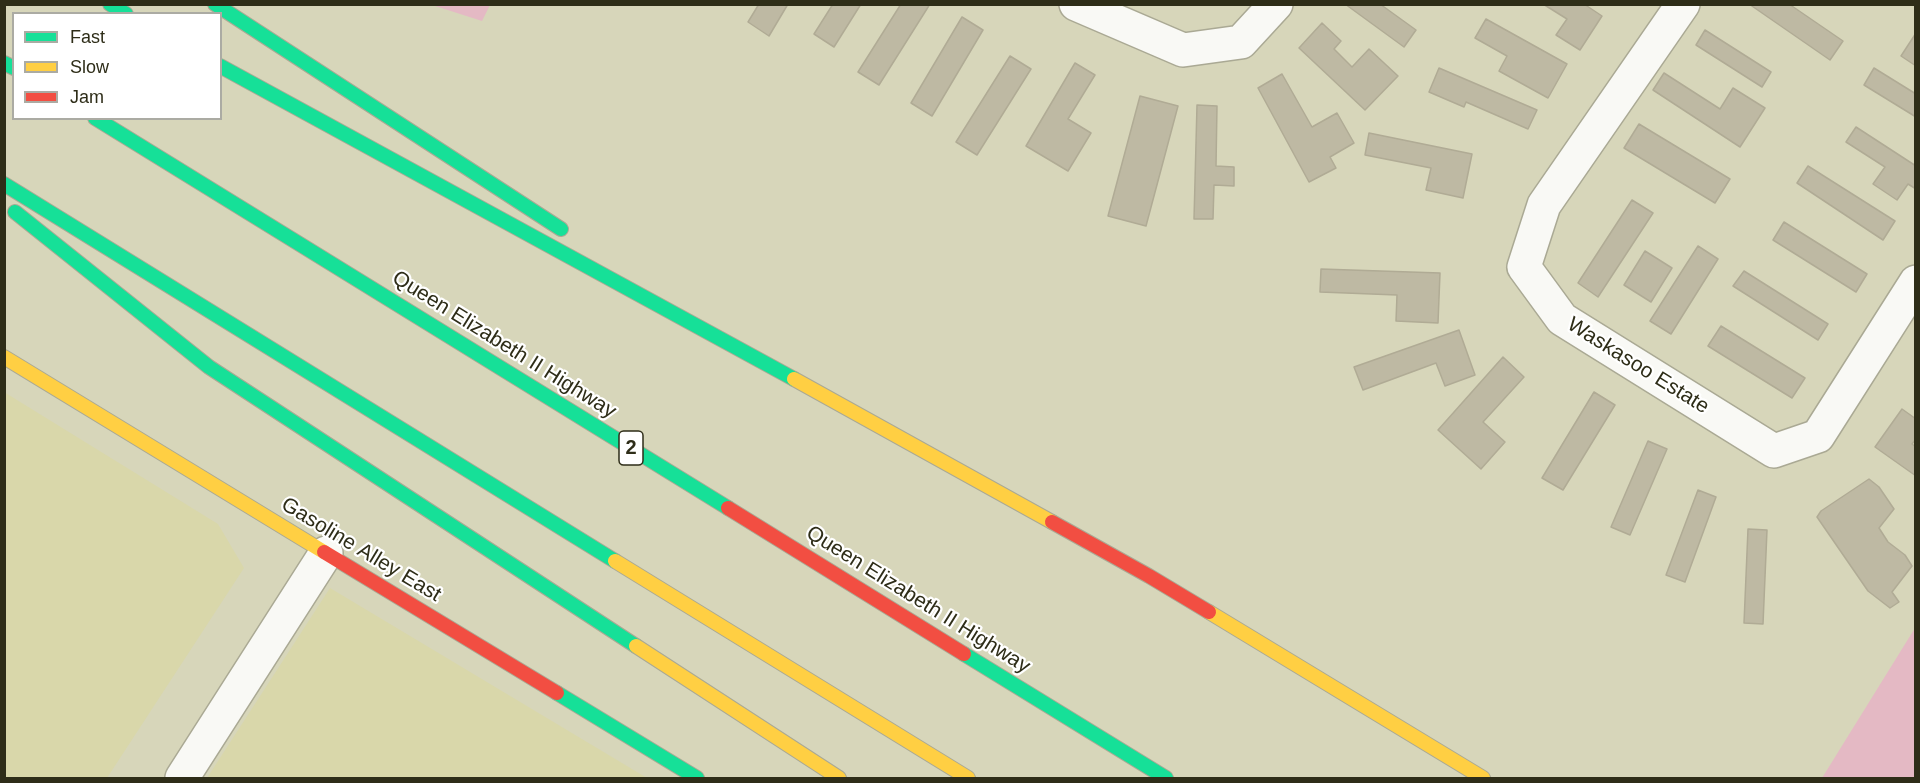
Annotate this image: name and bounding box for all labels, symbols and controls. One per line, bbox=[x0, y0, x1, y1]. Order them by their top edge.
legend bbox=[12, 12, 222, 120]
text: Fast bbox=[70, 27, 105, 47]
text: Slow bbox=[70, 57, 109, 77]
text: Jam bbox=[70, 87, 104, 107]
street label: Queen Elizabeth II Highway bbox=[387, 266, 621, 424]
street label: Waskasoo Estate bbox=[1562, 312, 1714, 420]
road number: 2 bbox=[619, 431, 643, 465]
street label: Gasoline Alley East bbox=[276, 492, 446, 608]
street label: Queen Elizabeth II Highway bbox=[801, 521, 1035, 679]

